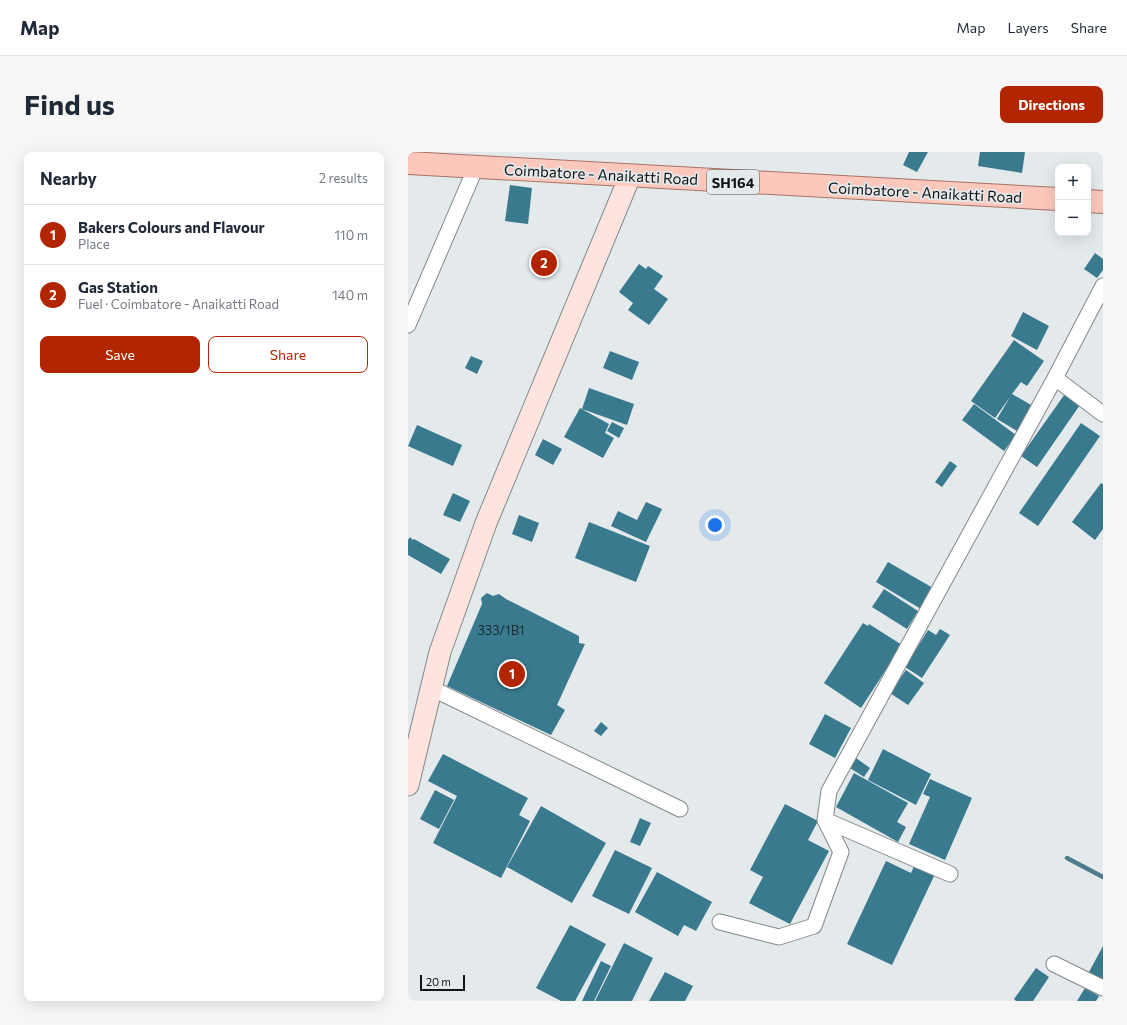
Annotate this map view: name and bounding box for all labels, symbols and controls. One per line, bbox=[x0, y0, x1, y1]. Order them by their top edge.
text: Map bbox=[20, 16, 59, 39]
text: Map bbox=[957, 19, 985, 36]
text: Layers bbox=[1007, 19, 1049, 36]
text: Share bbox=[1071, 19, 1107, 36]
button: Directions bbox=[1000, 86, 1103, 123]
text: Find us bbox=[24, 87, 115, 121]
street label: Coimbatore - Anaikatti Road bbox=[504, 160, 698, 188]
map controls bbox=[1055, 164, 1091, 236]
button: + bbox=[1055, 164, 1091, 200]
text: Nearby bbox=[40, 168, 97, 189]
text: 2 results bbox=[319, 170, 368, 186]
road number: SH164 bbox=[707, 170, 759, 194]
street label: Coimbatore - Anaikatti Road bbox=[828, 178, 1022, 206]
button: − bbox=[1055, 200, 1091, 236]
text: Bakers Colours and Flavour bbox=[78, 218, 265, 236]
text: 1 bbox=[50, 227, 56, 243]
text: 110 m bbox=[335, 227, 368, 243]
text: Place bbox=[78, 236, 110, 252]
pin: 2 bbox=[531, 248, 557, 278]
text: Gas Station bbox=[78, 278, 158, 296]
text: 2 bbox=[49, 287, 57, 303]
text: 140 m bbox=[332, 287, 368, 303]
text: Fuel · Coimbatore - Anaikatti Road bbox=[78, 296, 279, 312]
button: Save bbox=[40, 336, 200, 373]
button: Share bbox=[208, 336, 368, 373]
your location bbox=[705, 515, 725, 535]
house number: 333/1B1 bbox=[477, 622, 525, 638]
pin: 1 bbox=[499, 659, 525, 689]
scale bar bbox=[420, 973, 465, 992]
text: 20 m bbox=[426, 975, 451, 988]

